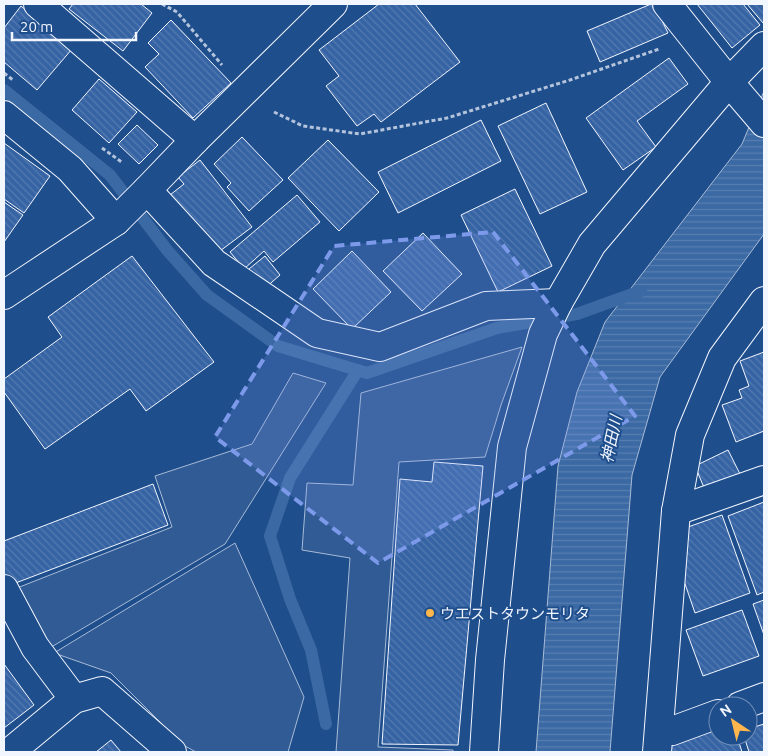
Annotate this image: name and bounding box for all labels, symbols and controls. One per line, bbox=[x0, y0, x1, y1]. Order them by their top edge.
scale bar bbox=[12, 10, 136, 42]
text: 20 m bbox=[20, 18, 53, 35]
water label: 神田川 bbox=[597, 412, 625, 464]
place label: ウエストタウンモリタ bbox=[440, 605, 590, 622]
marker: ウエストタウンモリタ bbox=[424, 607, 436, 619]
north arrow bbox=[708, 696, 758, 746]
text: N bbox=[717, 701, 734, 720]

